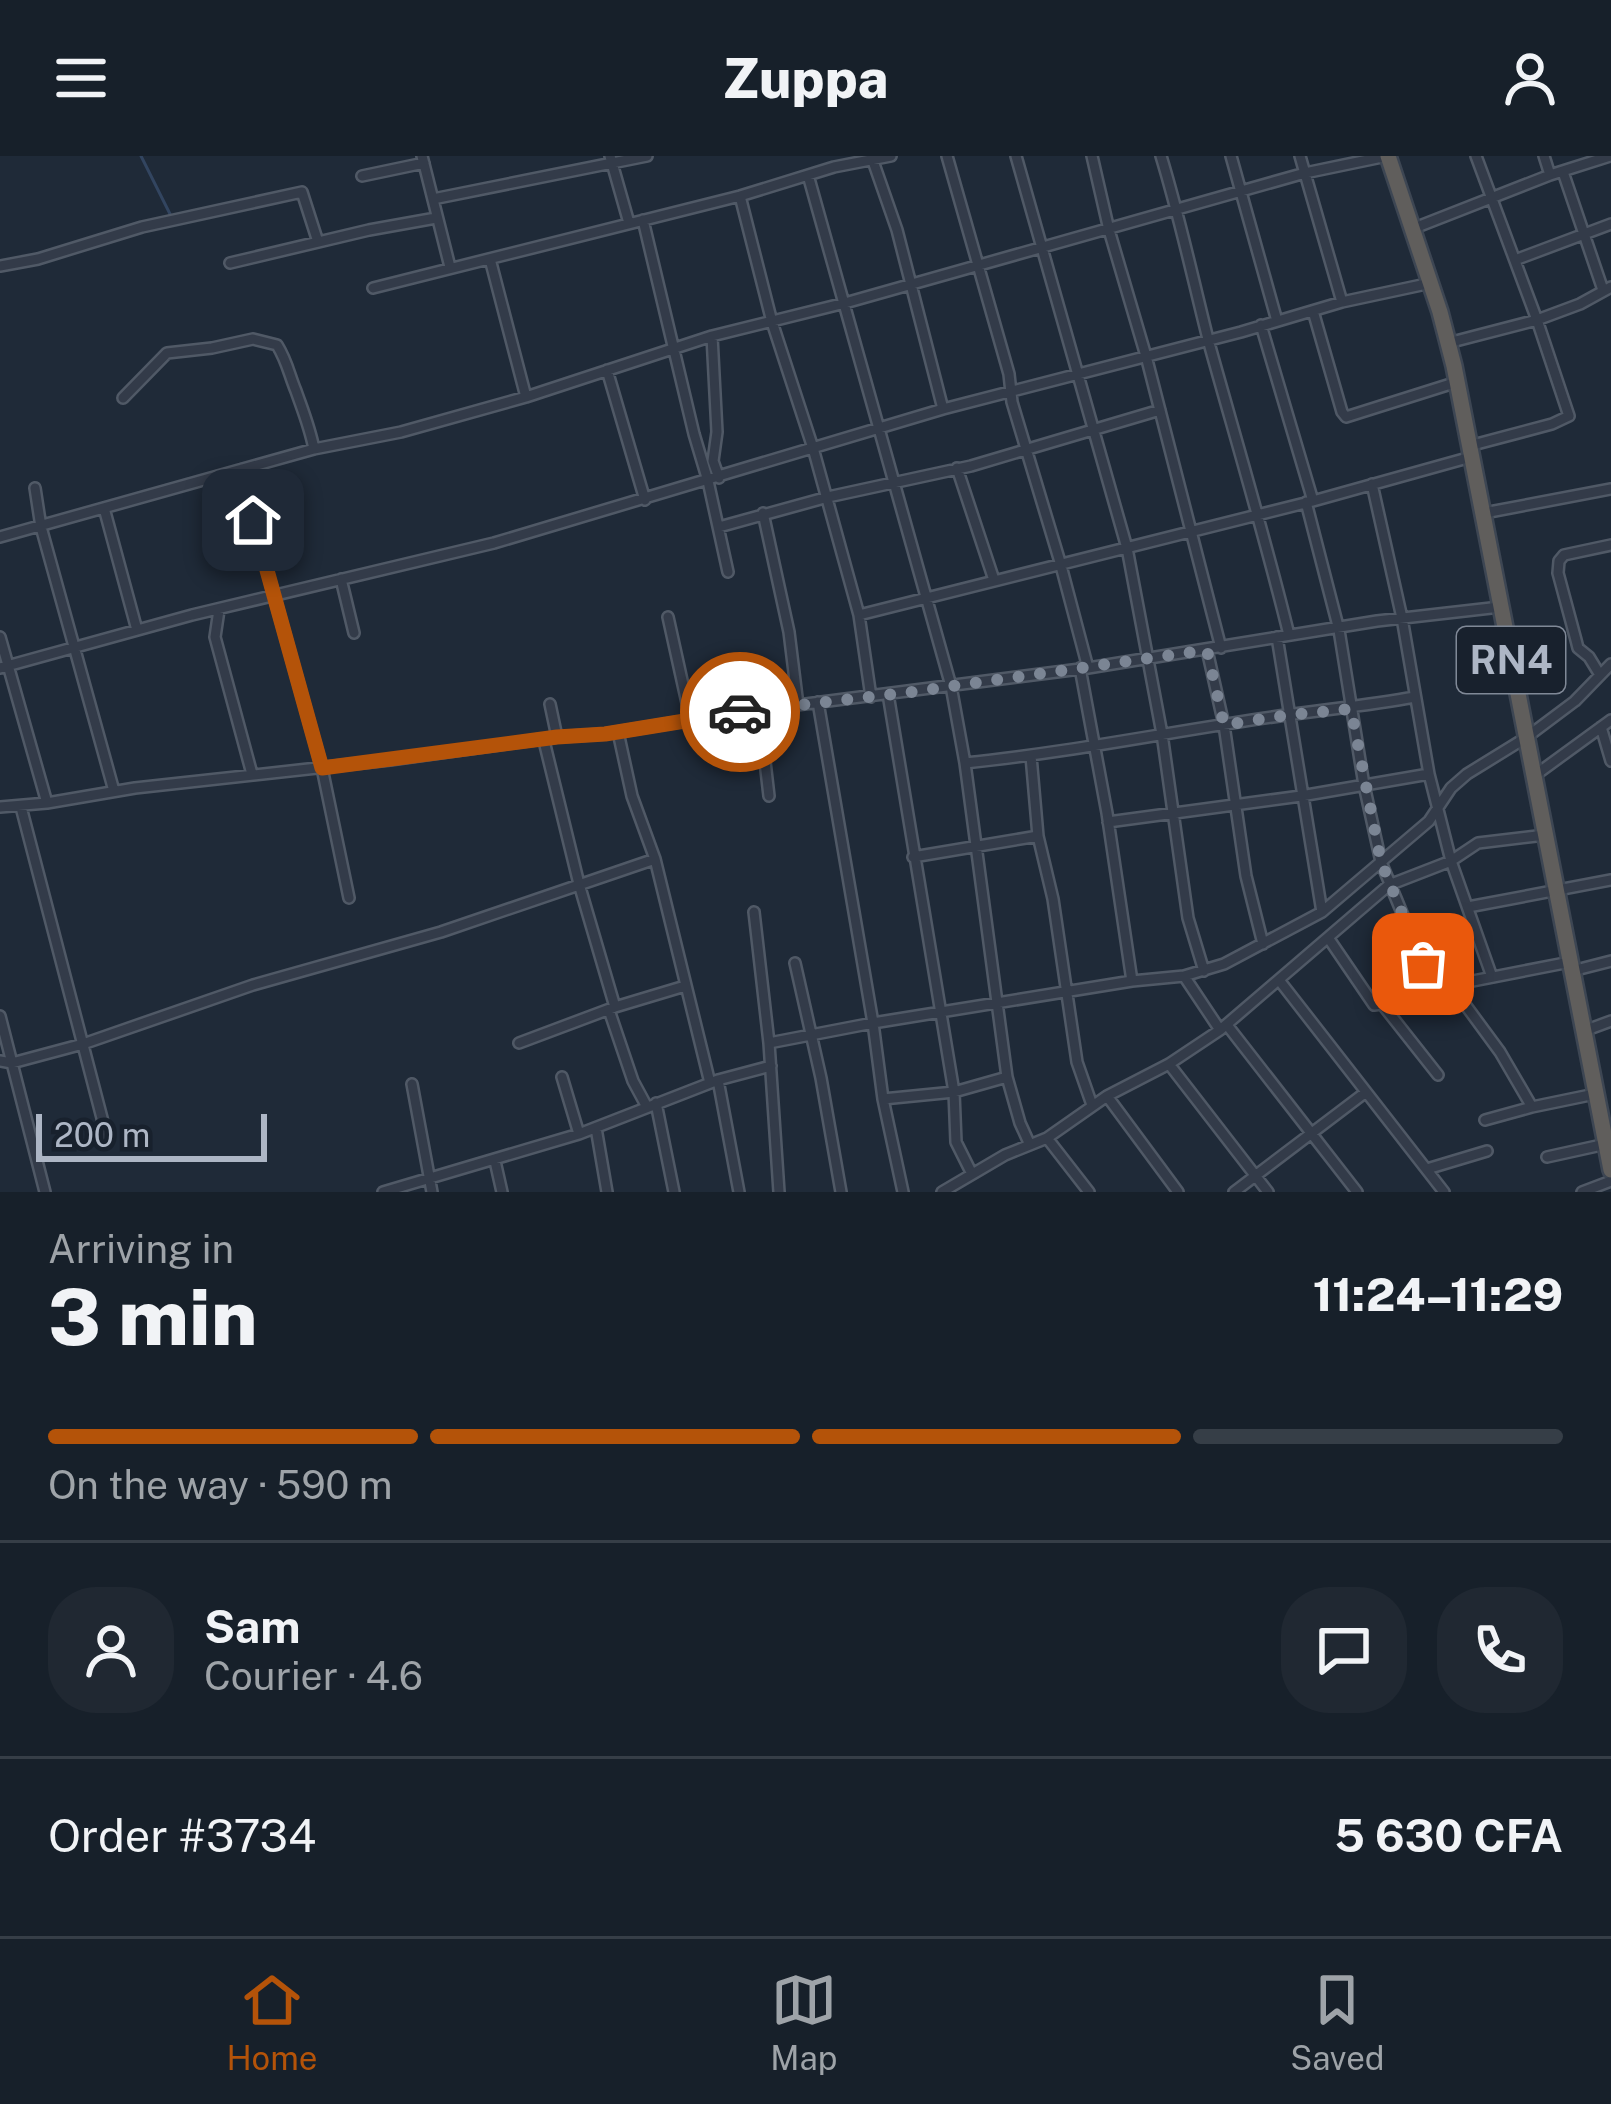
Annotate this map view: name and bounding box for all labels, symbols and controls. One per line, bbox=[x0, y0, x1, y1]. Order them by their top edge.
icon: menu bbox=[48, 45, 114, 111]
icon: person bbox=[1497, 45, 1563, 111]
text: Zuppa bbox=[722, 47, 889, 110]
pin bbox=[202, 469, 304, 571]
icon: home bbox=[220, 487, 286, 553]
road number: RN4 bbox=[1457, 627, 1565, 693]
courier bbox=[680, 652, 800, 772]
icon: car bbox=[707, 679, 773, 745]
pin bbox=[1372, 913, 1474, 1015]
icon: bag bbox=[1390, 931, 1456, 997]
scale bar bbox=[36, 1108, 267, 1161]
text: 200 m bbox=[54, 1116, 150, 1154]
text: Arriving in bbox=[48, 1226, 234, 1272]
text: 11:24–11:29 bbox=[1313, 1268, 1563, 1321]
text: 3 min bbox=[48, 1271, 257, 1363]
text: On the way · 590 m bbox=[48, 1462, 392, 1508]
button: person bbox=[48, 1587, 174, 1713]
button: chat bbox=[1281, 1587, 1407, 1713]
button: phone bbox=[1437, 1587, 1563, 1713]
text: Sam bbox=[204, 1600, 301, 1653]
text: Courier · 4.6 bbox=[204, 1653, 423, 1699]
text: Order #3734 bbox=[48, 1809, 316, 1862]
text: 5 630 CFA bbox=[1334, 1809, 1563, 1862]
tab: Home bbox=[226, 1967, 317, 2077]
tab: Map bbox=[770, 1967, 837, 2077]
tab: Saved bbox=[1290, 1967, 1385, 2077]

